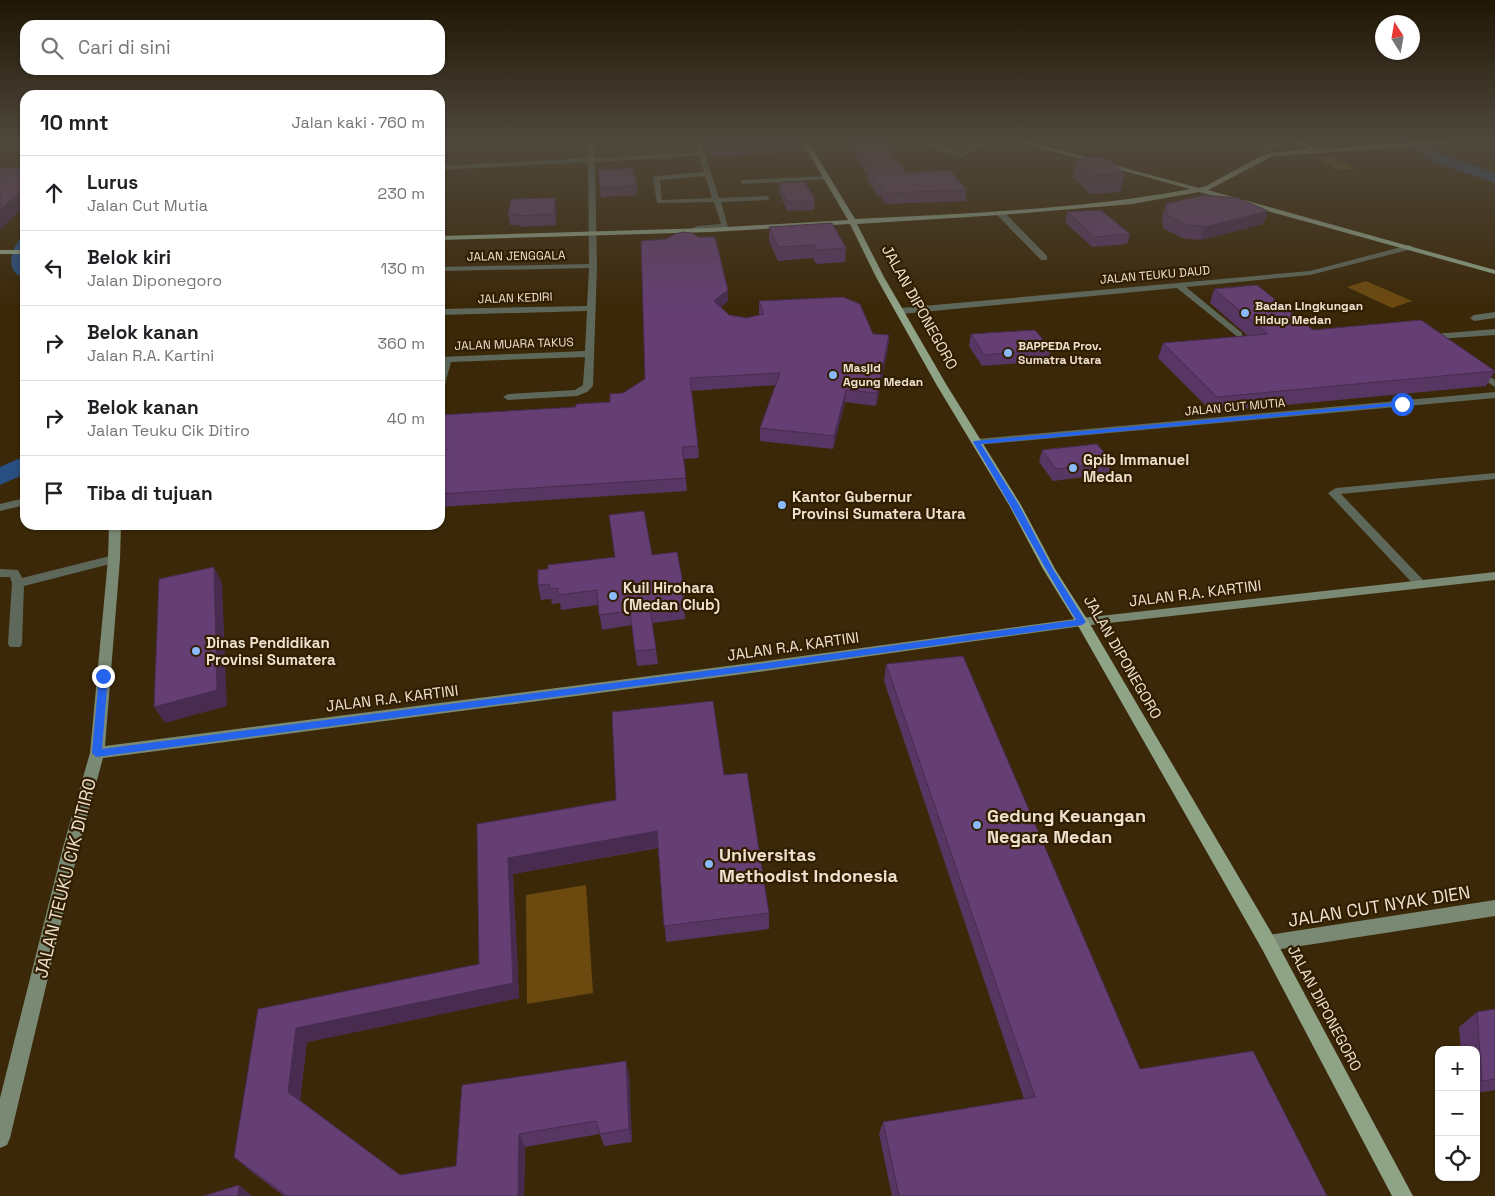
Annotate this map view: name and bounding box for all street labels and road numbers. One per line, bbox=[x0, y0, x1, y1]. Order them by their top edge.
street label: JALAN DIPONEGORO bbox=[878, 241, 962, 373]
street label: JALAN JENGGALA bbox=[466, 247, 566, 265]
street label: JALAN TEUKU DAUD bbox=[1099, 262, 1211, 288]
street label: JALAN KEDIRI bbox=[477, 289, 553, 307]
street label: JALAN MUARA TAKUS bbox=[454, 334, 574, 354]
street label: JALAN CUT MUTIA bbox=[1184, 395, 1286, 419]
street label: JALAN R.A. KARTINI bbox=[1128, 575, 1262, 611]
street label: JALAN DIPONEGORO bbox=[1080, 592, 1166, 722]
street label: JALAN R.A. KARTINI bbox=[726, 627, 860, 665]
street label: JALAN R.A. KARTINI bbox=[325, 680, 459, 716]
street label: JALAN TEUKU CIK DITIRO bbox=[29, 776, 101, 980]
street label: JALAN CUT NYAK DIEN bbox=[1286, 880, 1472, 932]
street label: JALAN DIPONEGORO bbox=[1284, 942, 1366, 1074]

